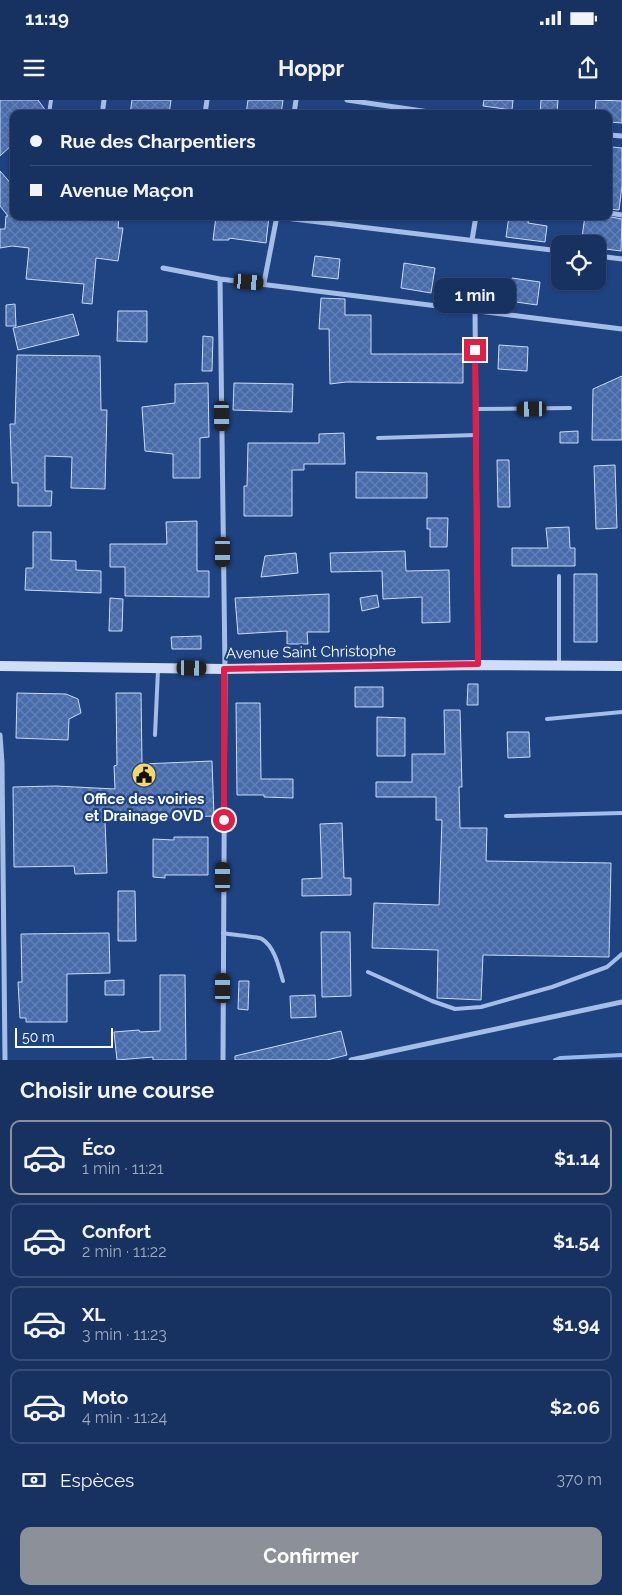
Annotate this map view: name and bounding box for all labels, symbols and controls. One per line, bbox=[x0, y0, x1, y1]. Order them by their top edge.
text: 11:19 bbox=[25, 7, 69, 29]
icon: menu bbox=[20, 54, 48, 82]
icon: share bbox=[574, 54, 602, 82]
text: Hoppr bbox=[278, 55, 344, 81]
text: Rue des Charpentiers bbox=[60, 130, 256, 152]
text: Avenue Maçon bbox=[60, 179, 194, 201]
map controls bbox=[551, 235, 606, 290]
button: locate bbox=[551, 235, 606, 290]
car bbox=[233, 273, 264, 291]
callout: 1 min bbox=[434, 278, 516, 312]
text: 1 min bbox=[455, 286, 495, 305]
route end bbox=[464, 339, 486, 361]
car bbox=[214, 401, 229, 431]
car bbox=[516, 401, 547, 417]
car bbox=[215, 537, 230, 567]
street label: Avenue Saint Christophe bbox=[226, 642, 396, 662]
car bbox=[176, 660, 207, 676]
public building icon: Office des voiries et Drainage OVD bbox=[131, 762, 157, 788]
place label: Office des voiries et Drainage OVD bbox=[84, 790, 204, 825]
route start bbox=[213, 809, 235, 831]
car bbox=[215, 862, 230, 892]
car bbox=[215, 973, 230, 1003]
scale bar bbox=[15, 1025, 112, 1048]
text: 50 m bbox=[22, 1029, 55, 1045]
text: Choisir une course bbox=[20, 1077, 214, 1103]
icon: car bbox=[22, 1135, 67, 1180]
text: Éco bbox=[82, 1137, 115, 1159]
text: $1.14 bbox=[554, 1147, 600, 1169]
text: 1 min · 11:21 bbox=[82, 1159, 164, 1178]
icon: car bbox=[22, 1218, 67, 1263]
text: Confort bbox=[82, 1220, 151, 1242]
text: $1.54 bbox=[553, 1230, 600, 1252]
text: 2 min · 11:22 bbox=[82, 1242, 167, 1261]
icon: car bbox=[22, 1301, 67, 1346]
text: XL bbox=[82, 1303, 105, 1325]
text: $1.94 bbox=[552, 1313, 600, 1335]
text: 3 min · 11:23 bbox=[82, 1325, 167, 1344]
icon: car bbox=[22, 1384, 67, 1429]
text: Moto bbox=[82, 1386, 128, 1408]
text: $2.06 bbox=[550, 1396, 600, 1418]
text: 4 min · 11:24 bbox=[82, 1408, 167, 1427]
icon: cash bbox=[20, 1466, 48, 1494]
text: Espèces bbox=[60, 1469, 134, 1491]
text: 370 m bbox=[556, 1470, 602, 1489]
button: Confirmer bbox=[20, 1527, 602, 1585]

